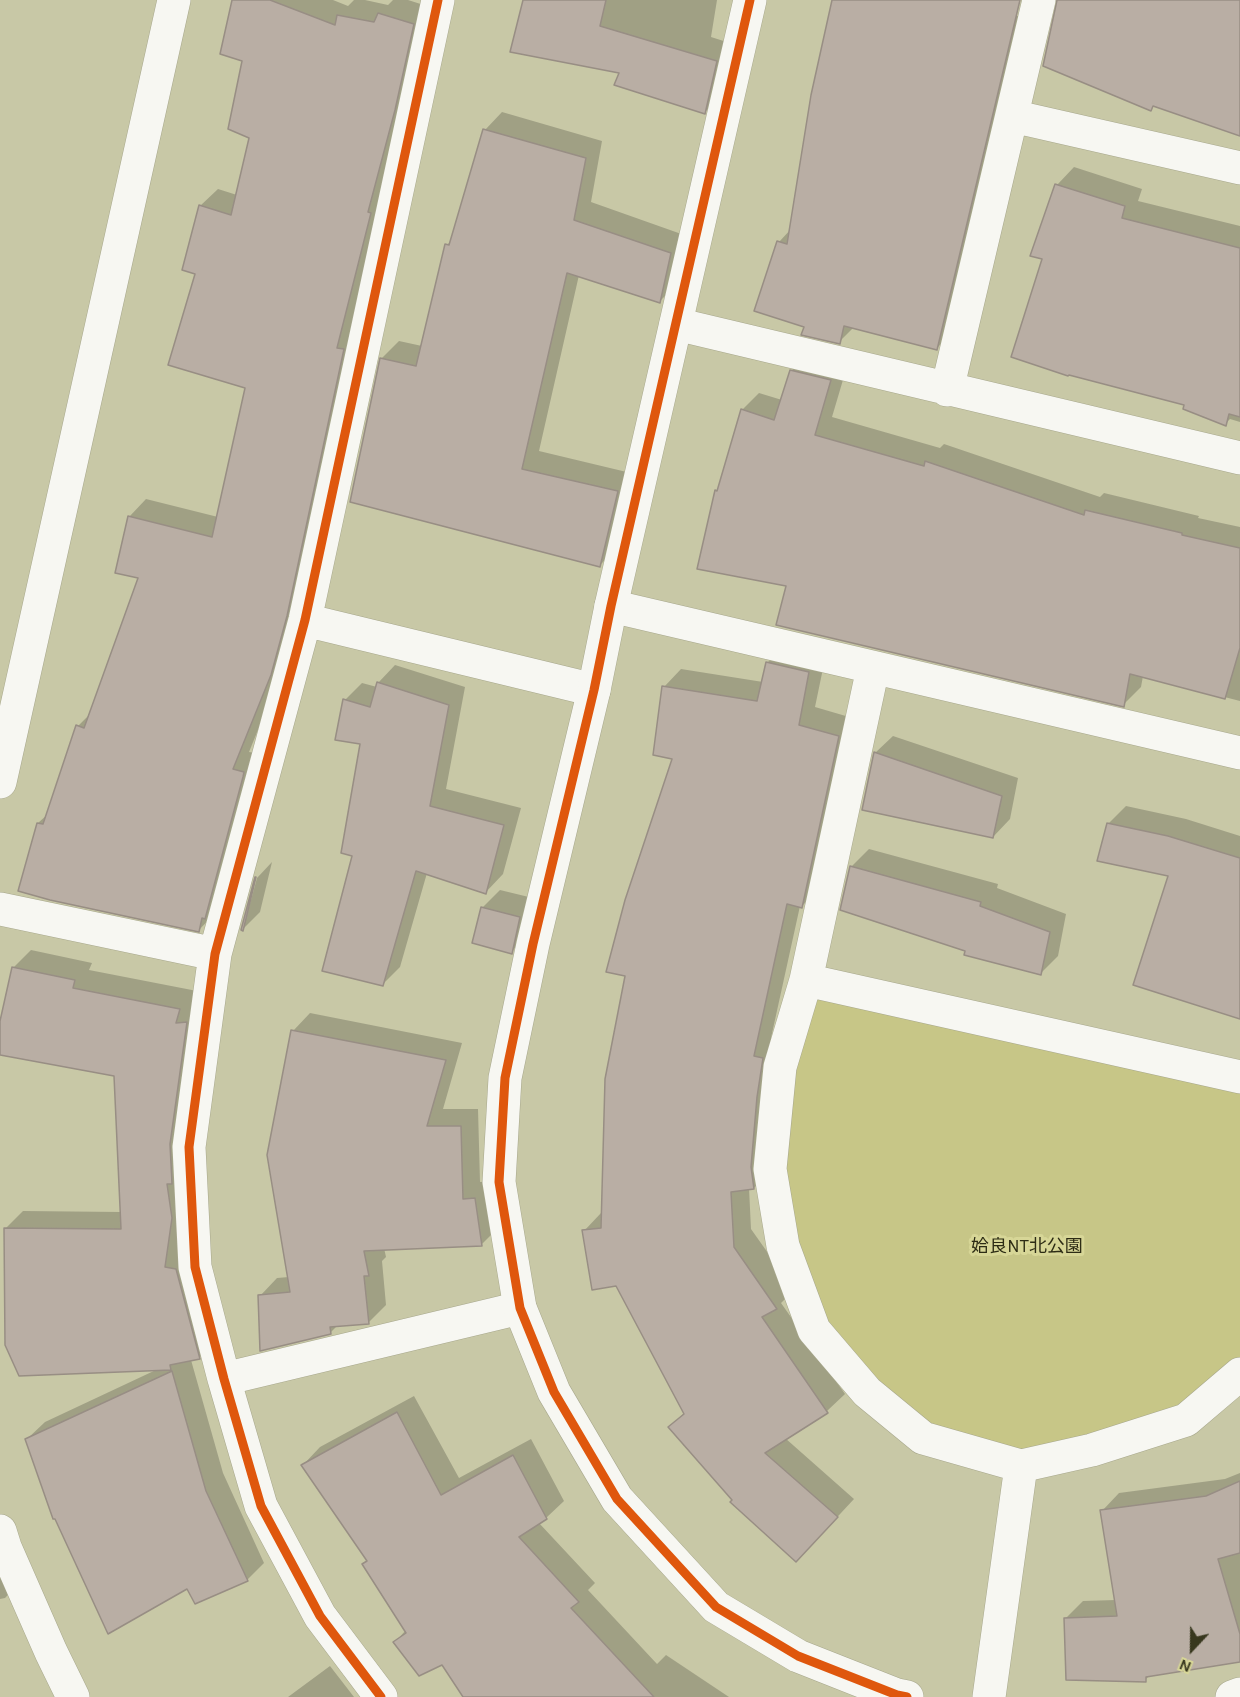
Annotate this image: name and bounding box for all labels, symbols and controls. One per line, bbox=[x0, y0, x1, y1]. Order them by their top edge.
park label: 姶良NT北公園 bbox=[971, 1236, 1083, 1258]
north arrow bbox=[1162, 1619, 1222, 1679]
text: N bbox=[1176, 1655, 1194, 1677]

